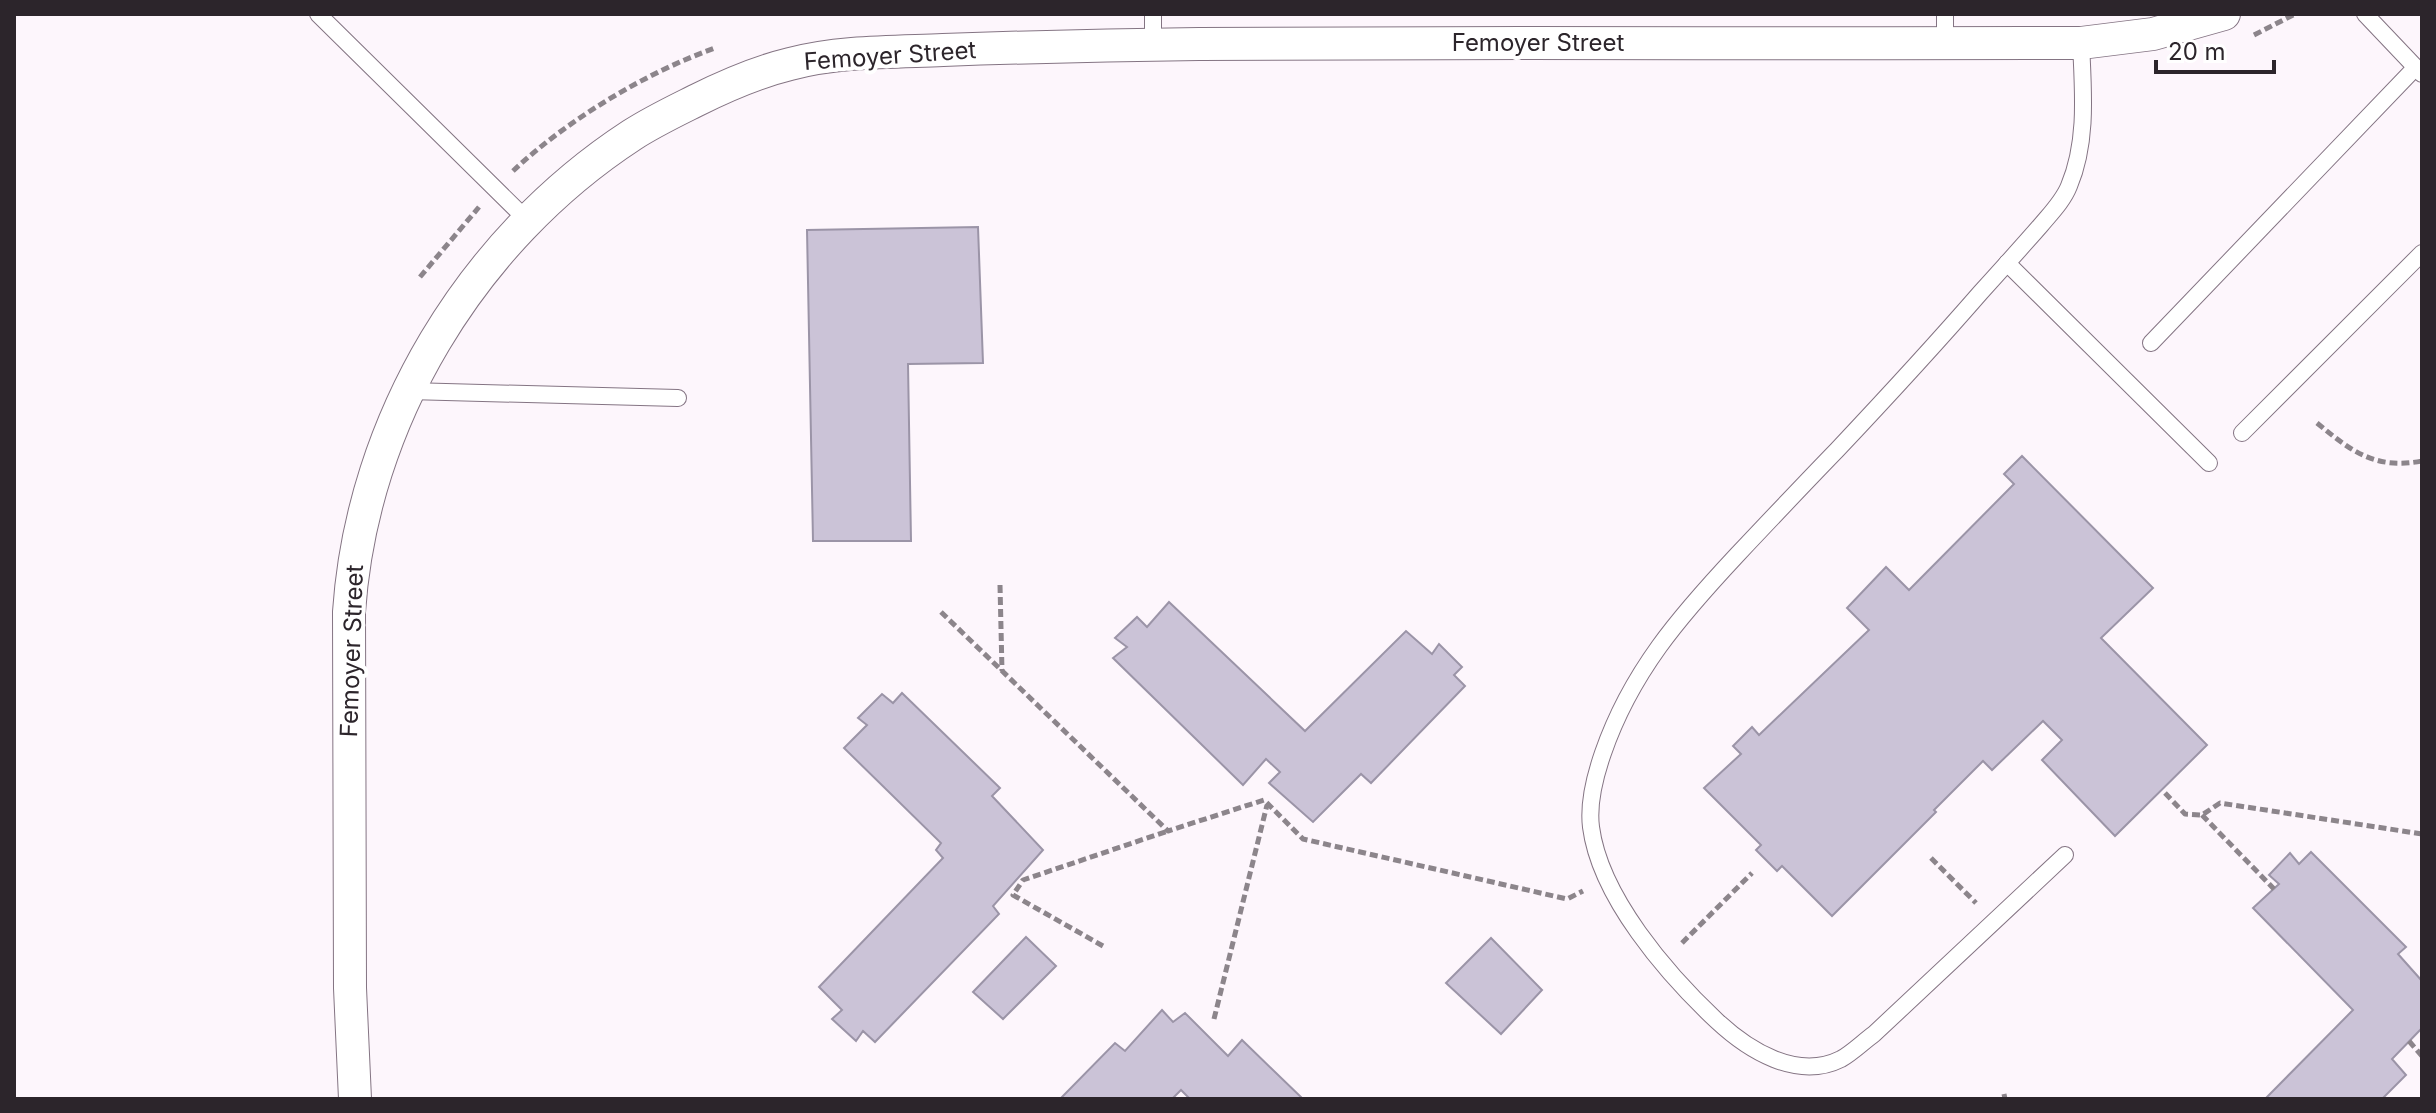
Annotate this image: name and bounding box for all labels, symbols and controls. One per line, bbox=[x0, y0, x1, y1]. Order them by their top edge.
scale bar bbox=[2156, 24, 2274, 74]
street label: Femoyer Street bbox=[1452, 28, 1624, 57]
street label: Femoyer Street bbox=[803, 35, 977, 76]
text: 20 m bbox=[2168, 37, 2226, 66]
street label: Femoyer Street bbox=[334, 564, 369, 738]

